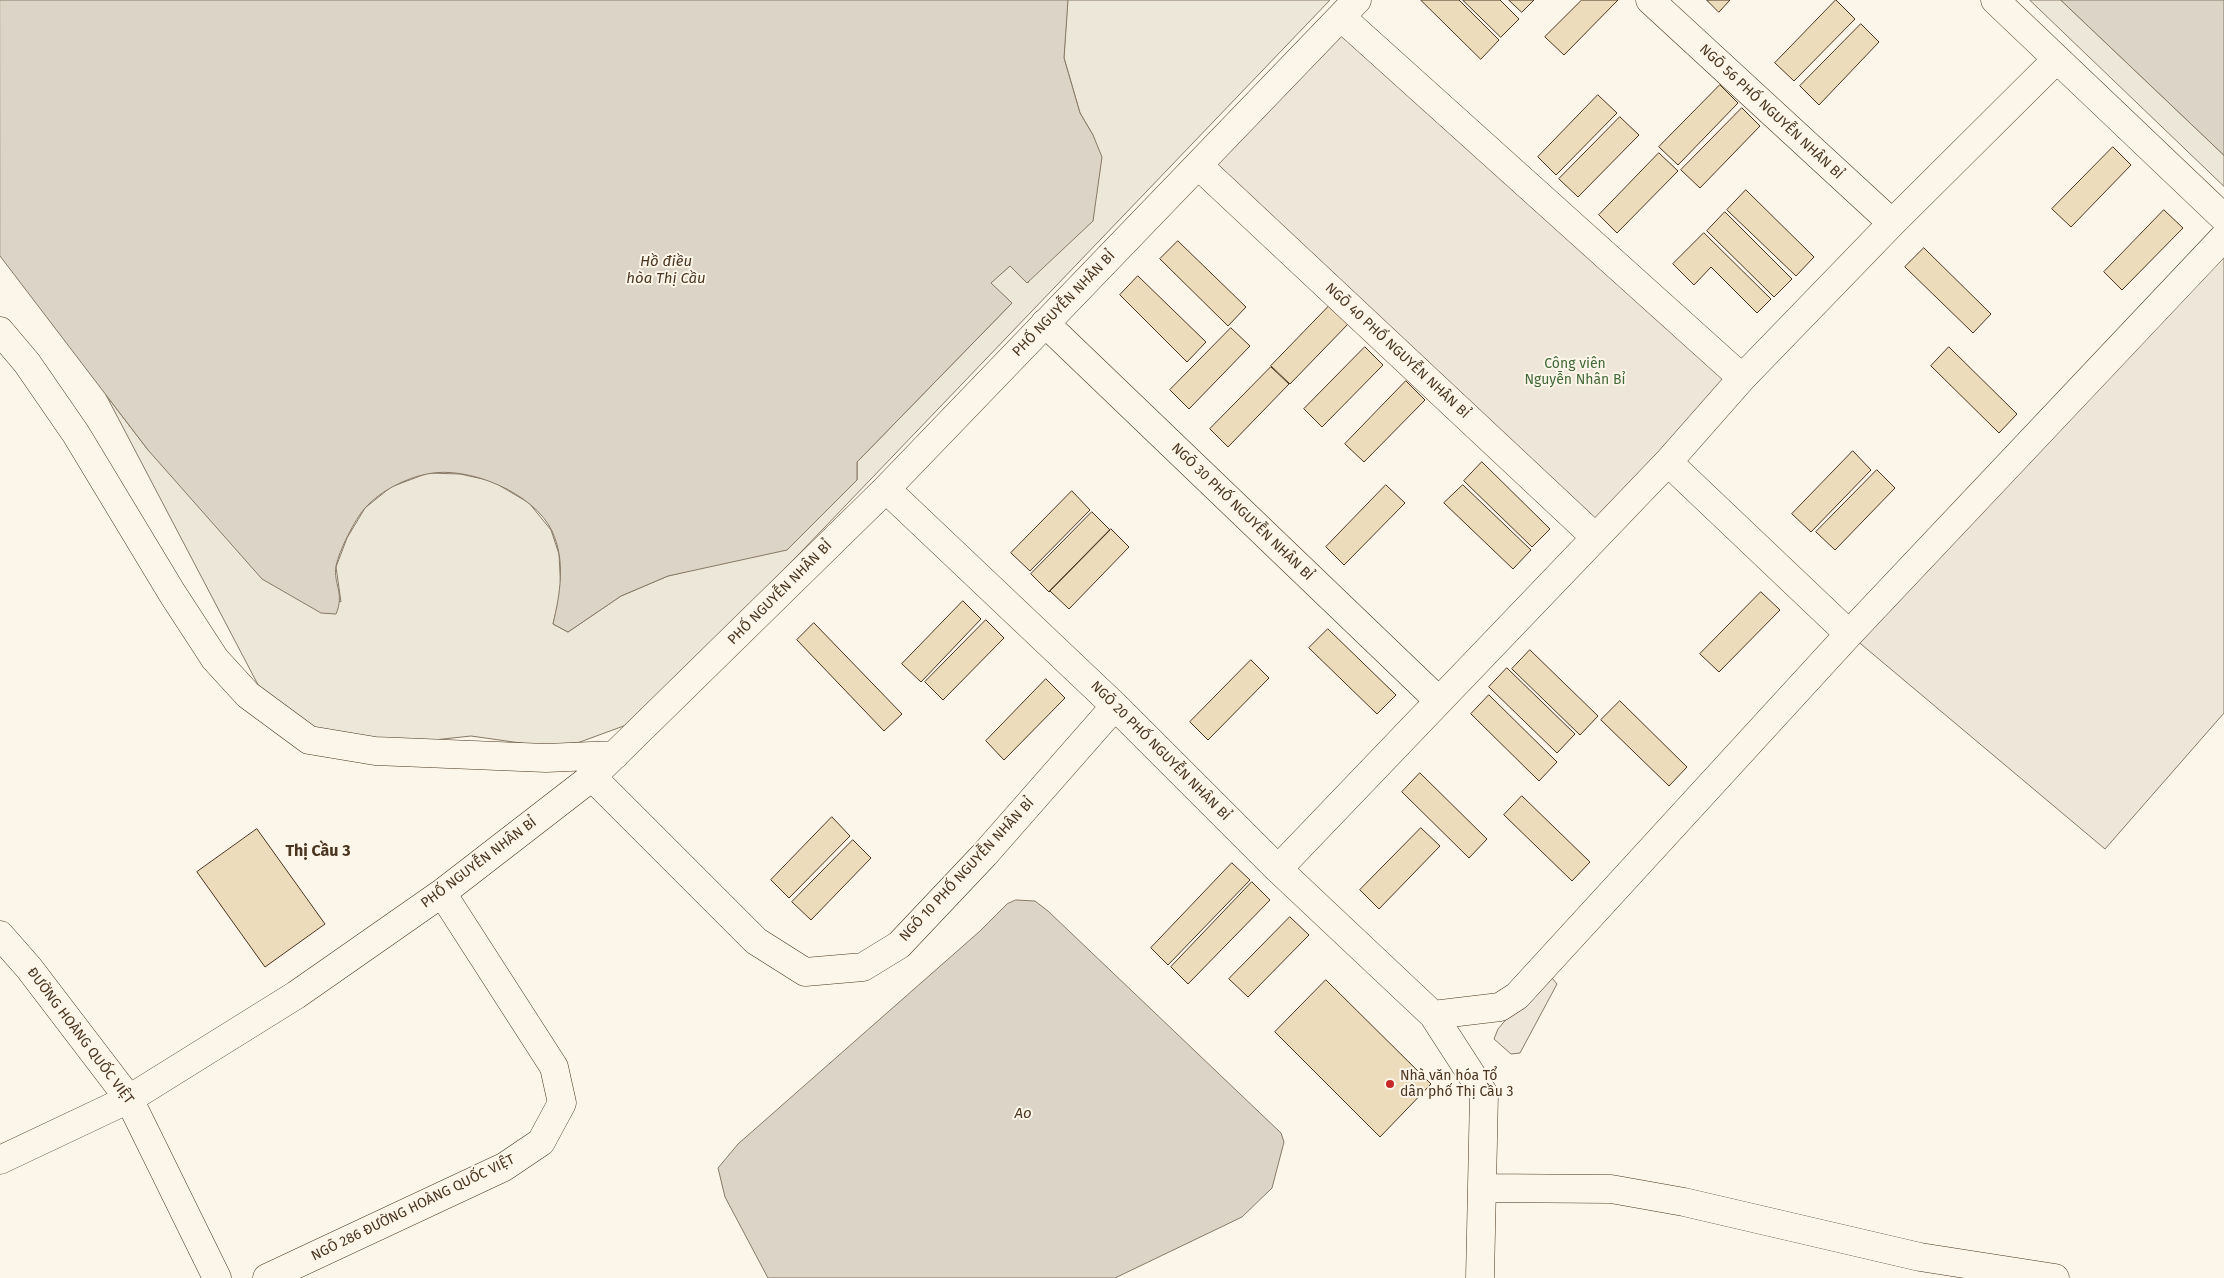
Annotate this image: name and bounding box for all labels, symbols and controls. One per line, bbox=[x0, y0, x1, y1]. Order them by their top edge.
street label: NGÕ 56 PHỐ NGUYỄN NHÂN BỈ bbox=[1696, 41, 1846, 183]
street label: PHỐ NGUYỄN NHÂN BỈ bbox=[1009, 248, 1119, 360]
water label: Hồ điều hòa Thị Cầu bbox=[626, 253, 706, 288]
street label: NGÕ 40 PHỐ NGUYỄN NHÂN BỈ bbox=[1321, 280, 1473, 422]
park label: Công viên Nguyễn Nhân Bỉ bbox=[1525, 356, 1625, 388]
street label: NGÕ 30 PHỐ NGUYỄN NHÂN BỈ bbox=[1168, 440, 1316, 584]
street label: PHỐ NGUYỄN NHÂN BỈ bbox=[724, 537, 836, 649]
street label: NGÕ 20 PHỐ NGUYỄN NHÂN BỈ bbox=[1087, 678, 1233, 824]
street label: NGÕ 10 PHỐ NGUYỄN NHÂN BỈ bbox=[896, 795, 1038, 945]
street label: PHỐ NGUYỄN NHÂN BỈ bbox=[418, 814, 540, 912]
district label: Thị Cầu 3 bbox=[285, 842, 351, 862]
street label: ĐƯỜNG HOÀNG QUỐC VIỆT bbox=[23, 964, 137, 1108]
place label: Nhà văn hóa Tổ dân phố Thị Cầu 3 bbox=[1400, 1068, 1514, 1100]
marker: Nhà văn hóa Tổ dân phố Thị Cầu 3 bbox=[1384, 1078, 1396, 1090]
water label: Ao bbox=[1014, 1105, 1032, 1123]
street label: NGÕ 286 ĐƯỜNG HOÀNG QUỐC VIỆT bbox=[309, 1151, 517, 1265]

